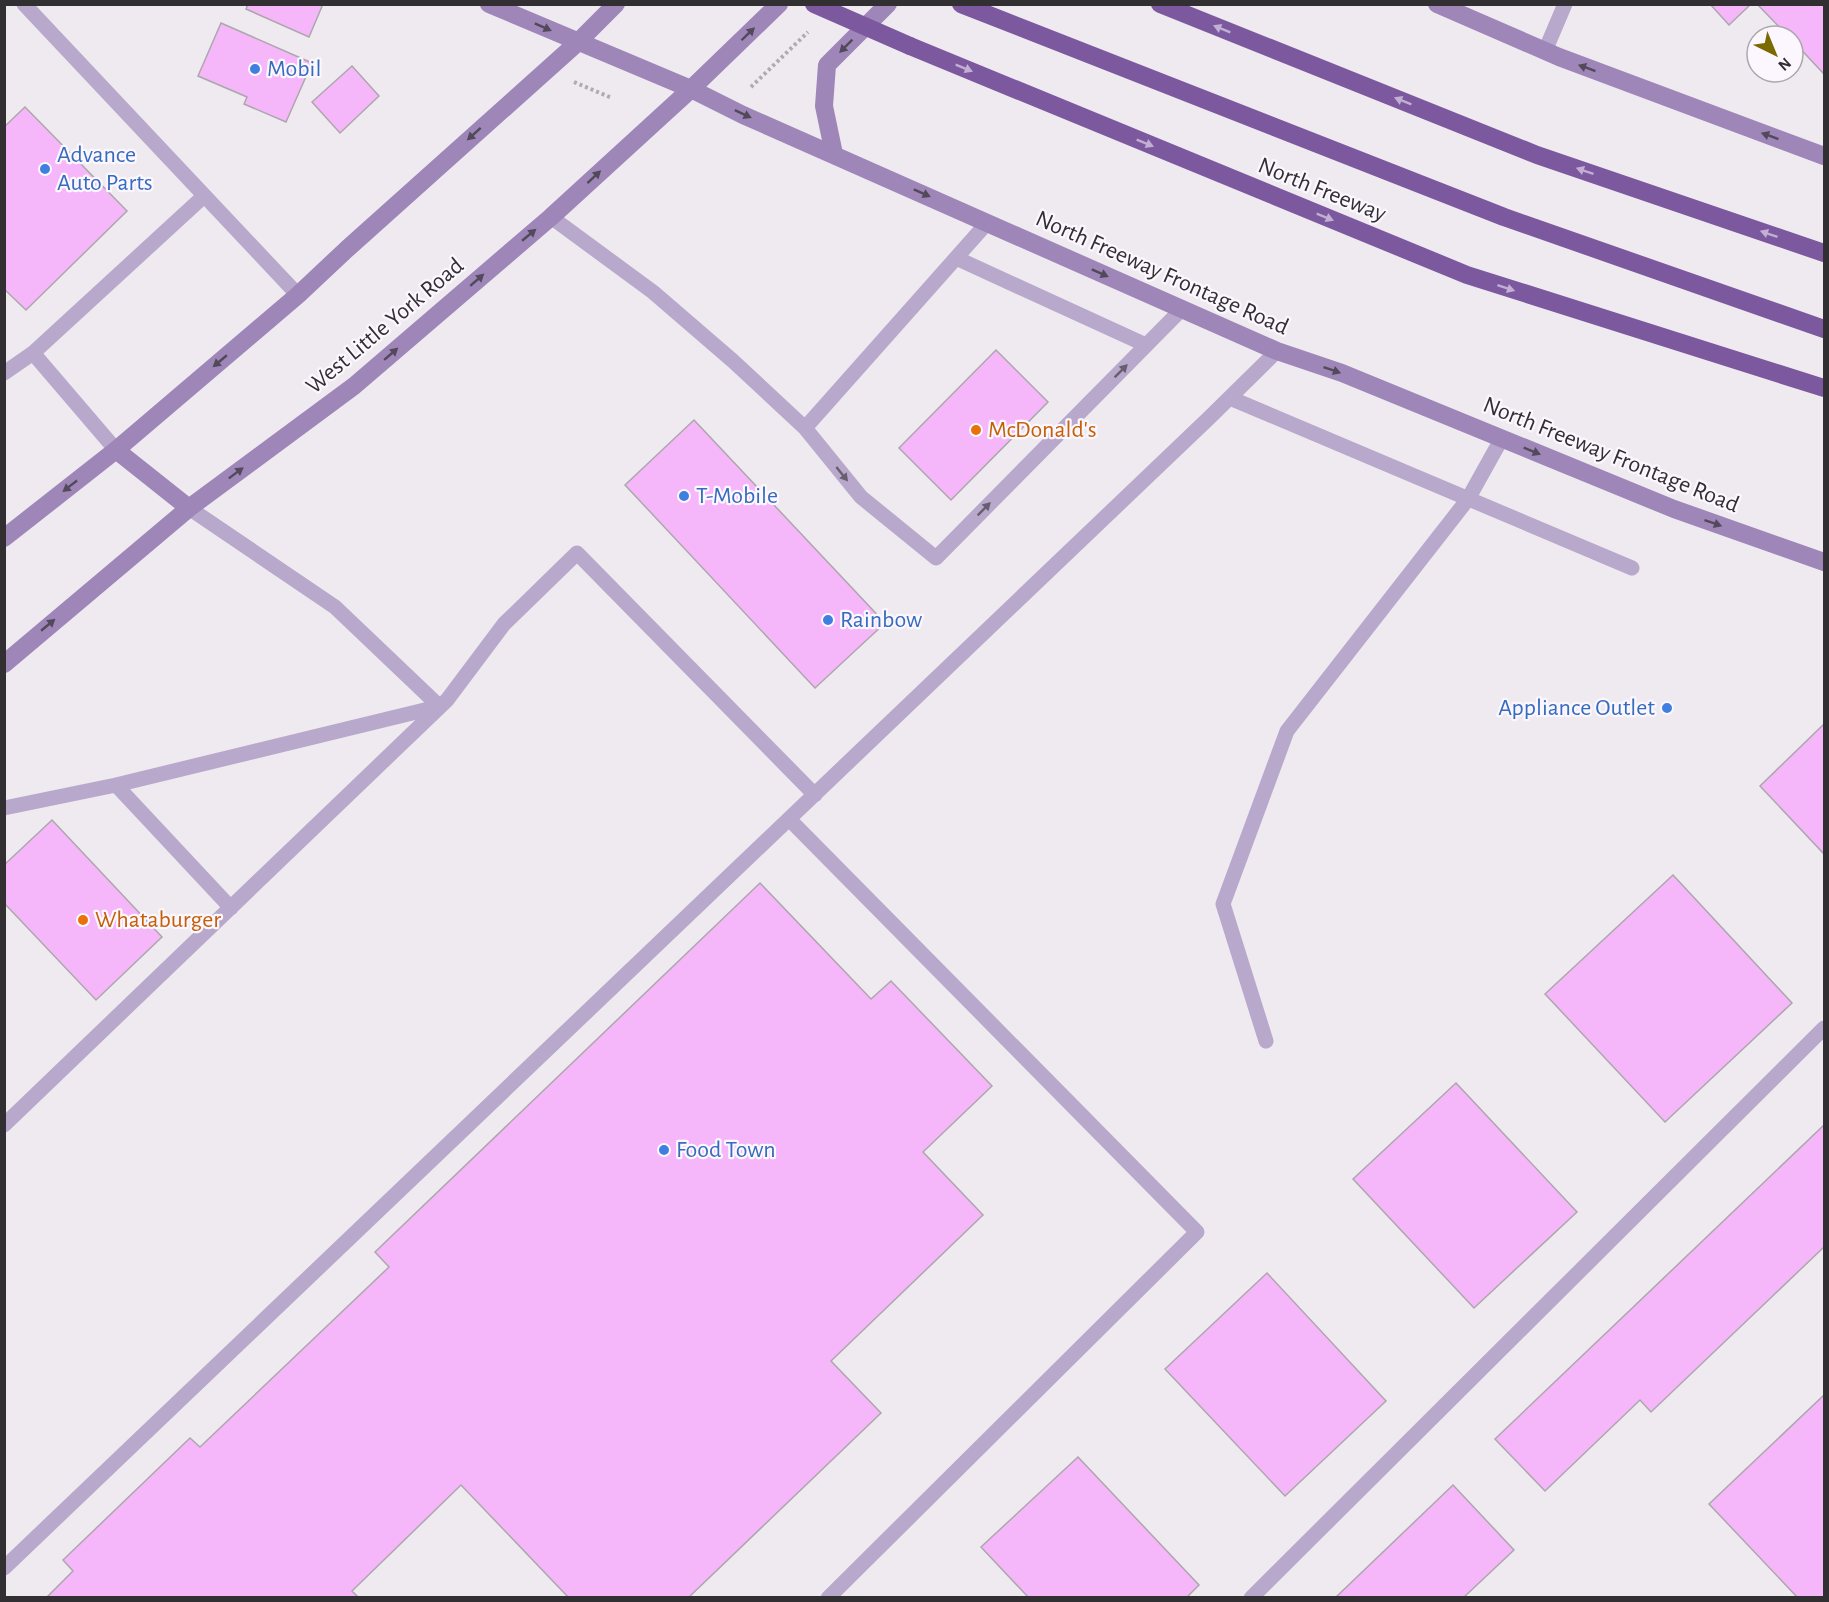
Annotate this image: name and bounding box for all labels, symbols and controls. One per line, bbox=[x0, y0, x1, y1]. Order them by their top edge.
one-way arrow bbox=[534, 23, 552, 32]
one-way arrow bbox=[1212, 24, 1230, 34]
north arrow bbox=[1745, 24, 1805, 84]
one-way arrow bbox=[740, 28, 755, 41]
one-way arrow bbox=[840, 38, 854, 52]
text: N bbox=[1775, 55, 1794, 74]
place label: Mobil bbox=[267, 57, 321, 81]
marker: Mobil bbox=[248, 62, 262, 76]
one-way arrow bbox=[1578, 62, 1596, 72]
one-way arrow bbox=[956, 63, 974, 73]
one-way arrow bbox=[1393, 96, 1411, 106]
one-way arrow bbox=[735, 110, 752, 119]
one-way arrow bbox=[467, 127, 482, 140]
one-way arrow bbox=[1760, 130, 1778, 140]
one-way arrow bbox=[1136, 138, 1154, 148]
place label: Advance Auto Parts bbox=[57, 143, 153, 195]
street label: North Freeway bbox=[1255, 153, 1389, 227]
marker: Advance Auto Parts bbox=[38, 162, 52, 176]
one-way arrow bbox=[1576, 166, 1594, 175]
one-way arrow bbox=[587, 171, 601, 185]
one-way arrow bbox=[913, 189, 930, 198]
street label: North Freeway Frontage Road bbox=[1032, 206, 1292, 340]
one-way arrow bbox=[1316, 213, 1334, 222]
one-way arrow bbox=[521, 229, 537, 242]
one-way arrow bbox=[1760, 229, 1778, 239]
street label: West Little York Road bbox=[302, 253, 468, 399]
one-way arrow bbox=[1091, 268, 1108, 277]
one-way arrow bbox=[469, 274, 485, 287]
one-way arrow bbox=[1497, 284, 1515, 293]
one-way arrow bbox=[383, 348, 398, 361]
one-way arrow bbox=[213, 354, 228, 367]
one-way arrow bbox=[1114, 364, 1128, 378]
one-way arrow bbox=[1323, 365, 1341, 375]
street label: North Freeway Frontage Road bbox=[1480, 393, 1742, 517]
place label: McDonald's bbox=[988, 418, 1097, 442]
marker: McDonald's bbox=[969, 423, 983, 437]
one-way arrow bbox=[1524, 446, 1542, 456]
one-way arrow bbox=[835, 466, 847, 481]
one-way arrow bbox=[229, 468, 244, 480]
one-way arrow bbox=[63, 479, 78, 491]
place label: T-Mobile bbox=[696, 484, 778, 508]
marker: T-Mobile bbox=[677, 489, 691, 503]
one-way arrow bbox=[977, 502, 991, 517]
one-way arrow bbox=[1705, 519, 1723, 529]
place label: Rainbow bbox=[840, 608, 922, 632]
marker: Rainbow bbox=[821, 613, 835, 627]
one-way arrow bbox=[41, 619, 56, 632]
place label: Appliance Outlet bbox=[1498, 696, 1655, 720]
marker: Appliance Outlet bbox=[1660, 701, 1674, 715]
place label: Whataburger bbox=[95, 908, 221, 932]
marker: Whataburger bbox=[76, 913, 90, 927]
place label: Food Town bbox=[676, 1138, 776, 1162]
marker: Food Town bbox=[657, 1143, 671, 1157]

